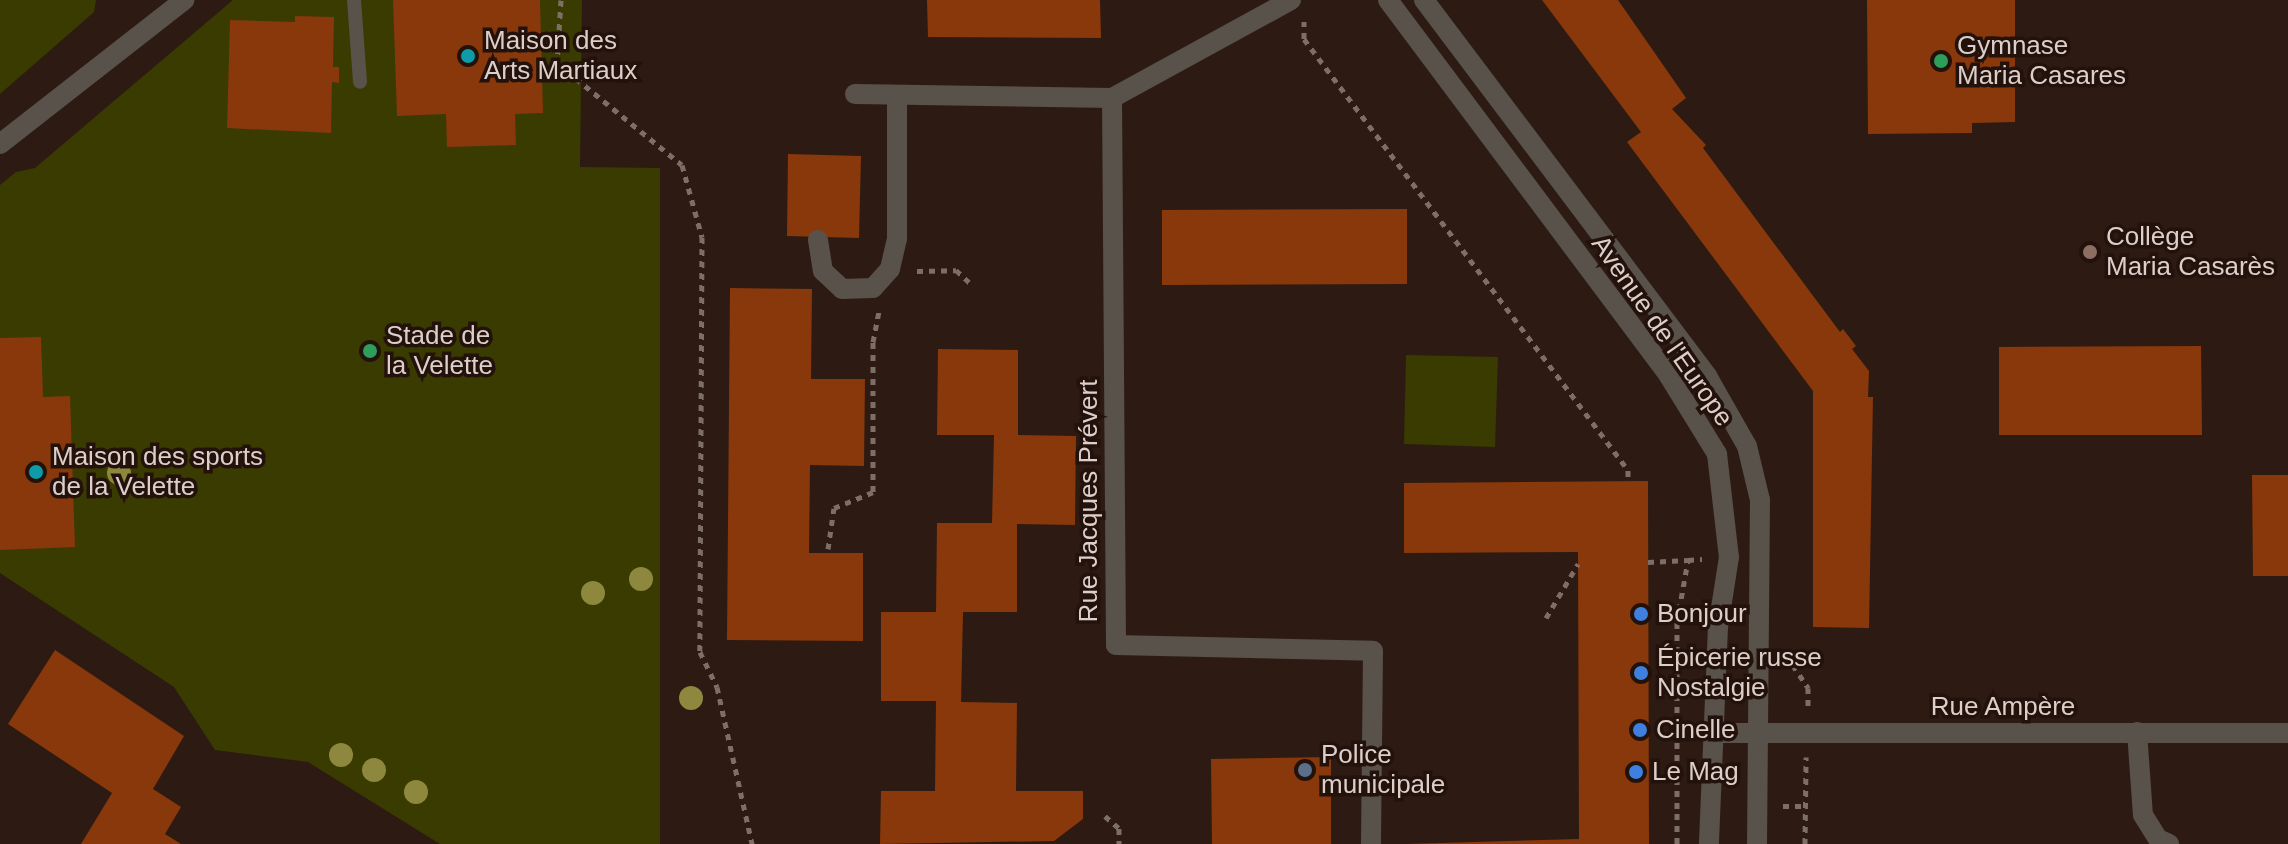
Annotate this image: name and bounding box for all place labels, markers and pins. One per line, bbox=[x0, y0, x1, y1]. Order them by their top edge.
place label: Maison des Arts Martiaux bbox=[484, 25, 637, 86]
place label: Gymnase Maria Casares bbox=[1957, 30, 2126, 92]
marker: Maison des Arts Martiaux bbox=[459, 47, 477, 65]
marker: Gymnase Maria Casares bbox=[1932, 52, 1950, 70]
place label: Collège Maria Casarès bbox=[2106, 221, 2275, 282]
marker: Collège Maria Casarès bbox=[2081, 243, 2099, 261]
place label: Stade de la Velette bbox=[386, 320, 493, 382]
marker: Stade de la Velette bbox=[361, 342, 379, 360]
place label: Maison des sports de la Velette bbox=[52, 441, 263, 502]
marker: Maison des sports de la Velette bbox=[27, 463, 45, 481]
place label: Bonjour bbox=[1657, 598, 1747, 630]
marker: Bonjour bbox=[1632, 605, 1650, 623]
place label: Épicerie russe Nostalgie bbox=[1657, 642, 1822, 704]
marker: Épicerie russe Nostalgie bbox=[1632, 664, 1650, 682]
place label: Cinelle bbox=[1656, 714, 1735, 746]
marker: Cinelle bbox=[1631, 721, 1649, 739]
place label: Police municipale bbox=[1321, 739, 1445, 800]
place label: Le Mag bbox=[1652, 756, 1739, 788]
marker: Police municipale bbox=[1296, 761, 1314, 779]
marker: Le Mag bbox=[1627, 763, 1645, 781]

